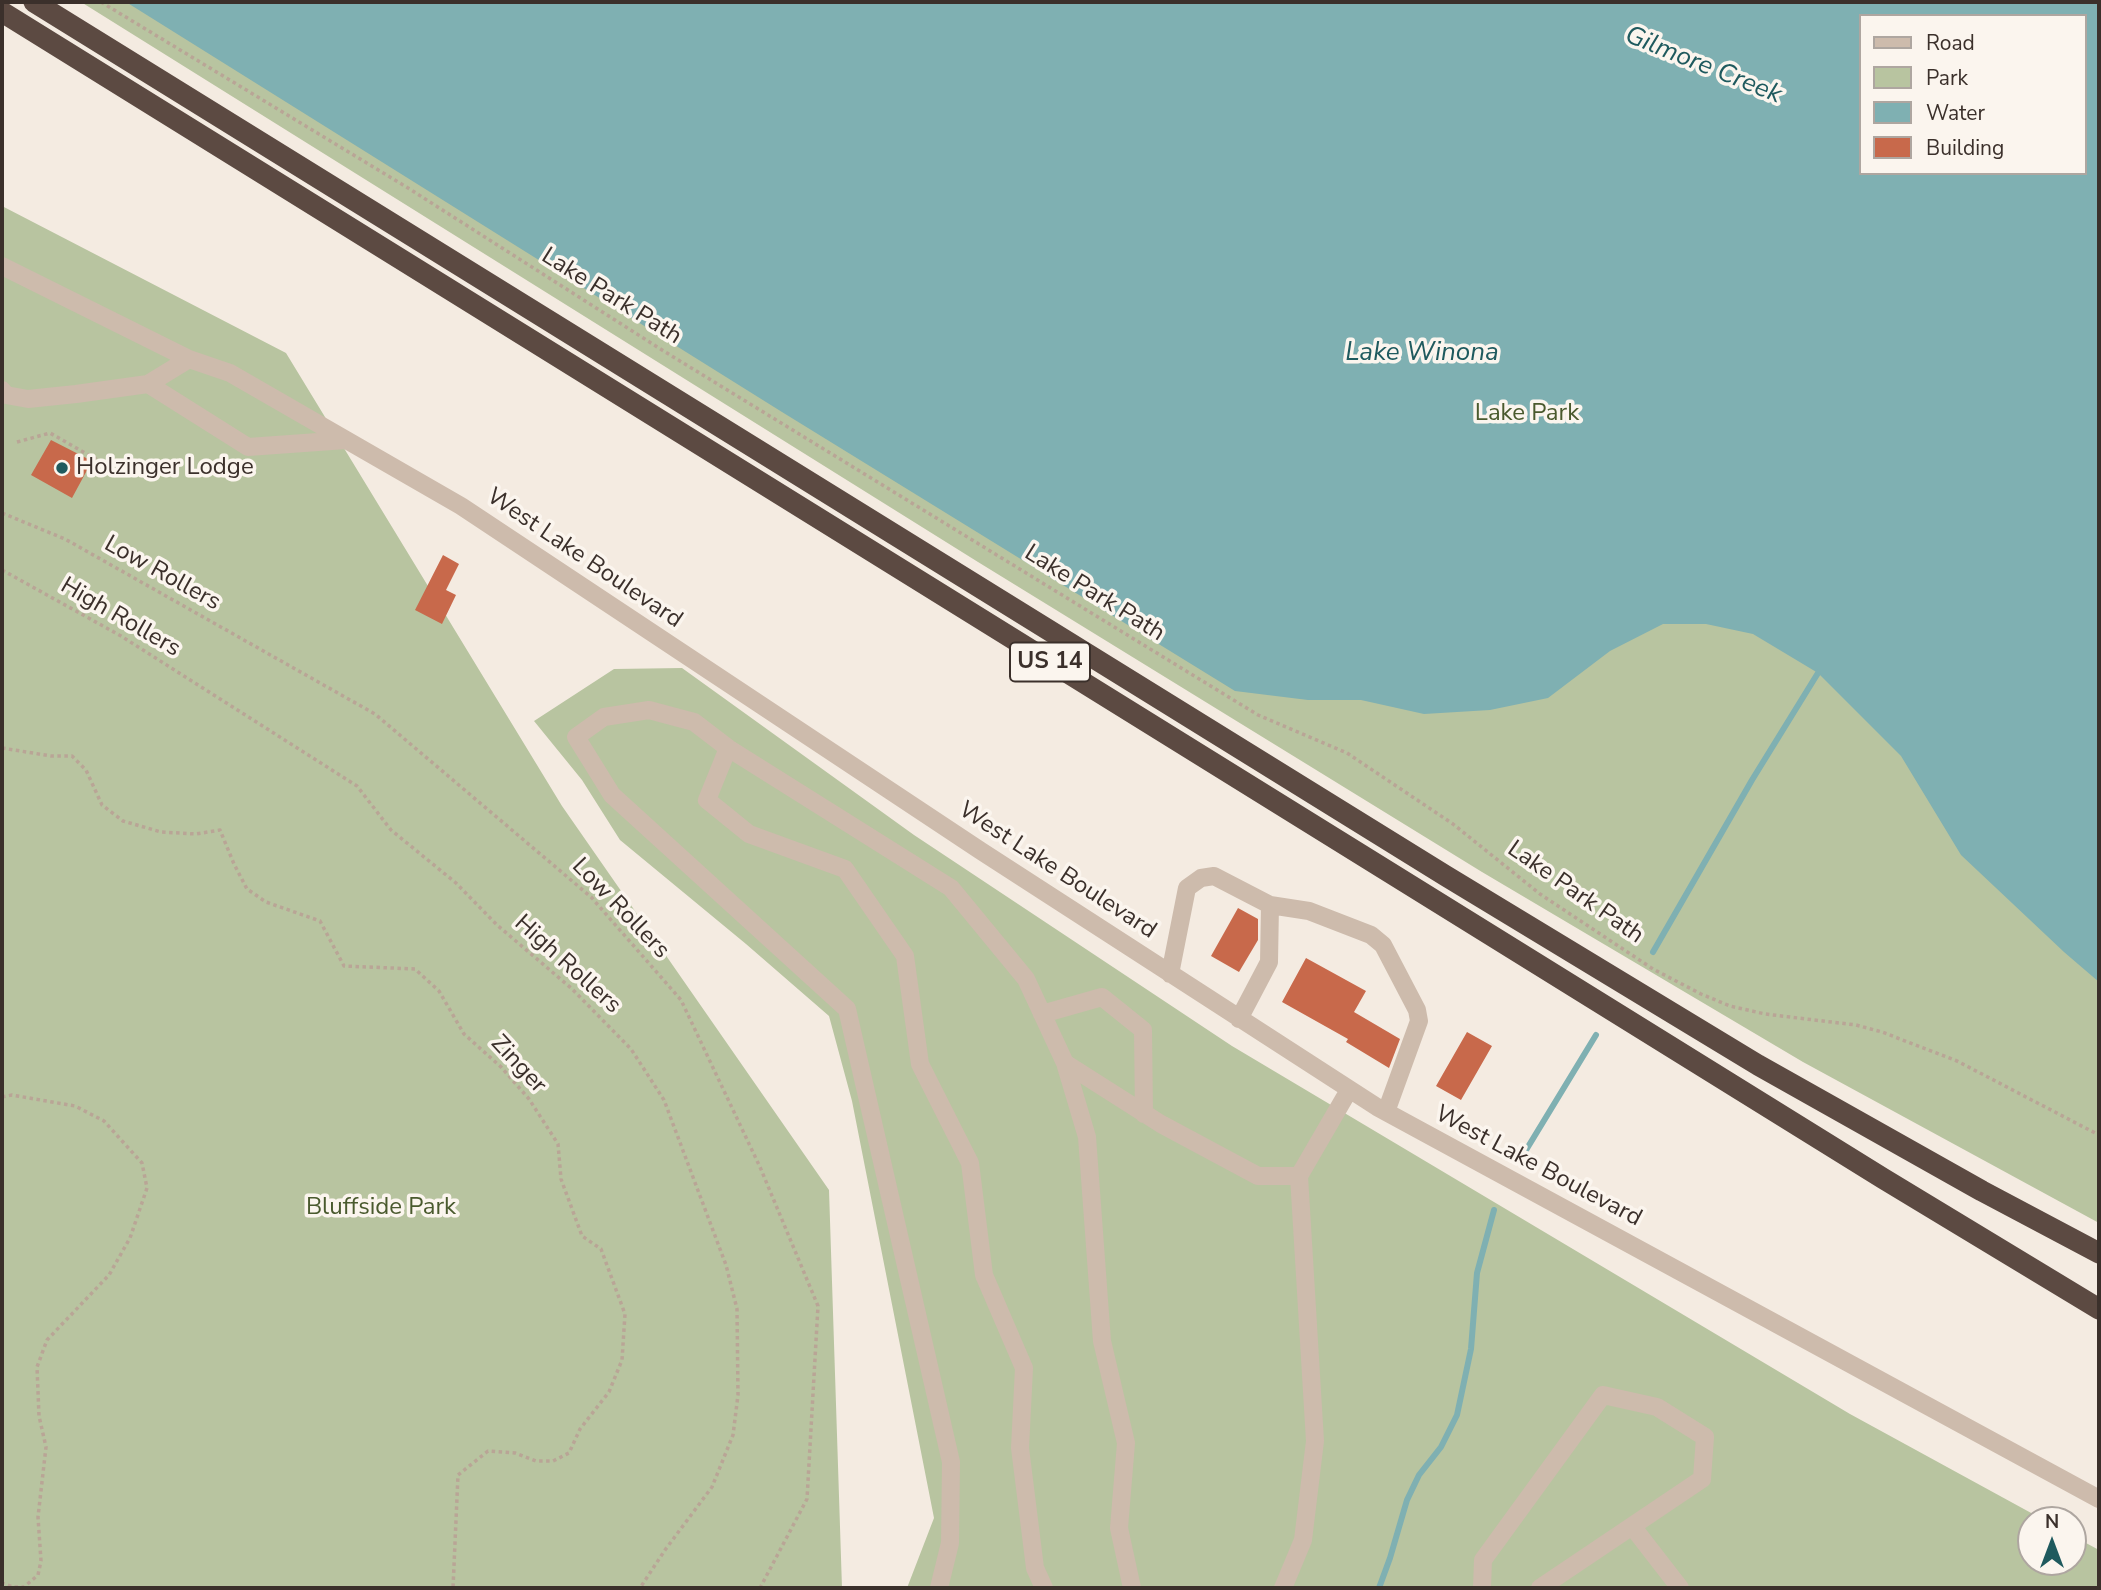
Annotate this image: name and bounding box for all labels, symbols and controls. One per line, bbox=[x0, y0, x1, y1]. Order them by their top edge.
legend bbox=[1860, 14, 2087, 175]
water label: Gilmore Creek bbox=[1620, 20, 1786, 112]
text: Road bbox=[1926, 29, 1975, 57]
text: Park bbox=[1926, 64, 1968, 92]
text: Water bbox=[1926, 99, 1985, 127]
text: Building bbox=[1926, 134, 2004, 162]
street label: Lake Park Path bbox=[536, 242, 686, 352]
water label: Lake Winona bbox=[1345, 338, 1499, 370]
park label: Lake Park bbox=[1475, 400, 1579, 428]
place label: Holzinger Lodge bbox=[76, 454, 254, 482]
marker: Holzinger Lodge bbox=[54, 460, 70, 476]
street label: West Lake Boulevard bbox=[481, 483, 687, 635]
street label: Low Rollers bbox=[99, 530, 225, 618]
street label: Lake Park Path bbox=[1019, 539, 1169, 649]
street label: High Rollers bbox=[55, 572, 185, 664]
road number: US 14 bbox=[1010, 642, 1090, 682]
street label: West Lake Boulevard bbox=[953, 796, 1161, 946]
street label: Lake Park Path bbox=[1501, 835, 1649, 951]
street label: Low Rollers bbox=[565, 853, 675, 965]
street label: High Rollers bbox=[508, 910, 626, 1020]
street label: Zinger bbox=[484, 1030, 552, 1100]
street label: West Lake Boulevard bbox=[1430, 1100, 1646, 1234]
park label: Bluffside Park bbox=[306, 1194, 456, 1222]
north arrow bbox=[2017, 1506, 2087, 1576]
text: N bbox=[2045, 1509, 2059, 1535]

